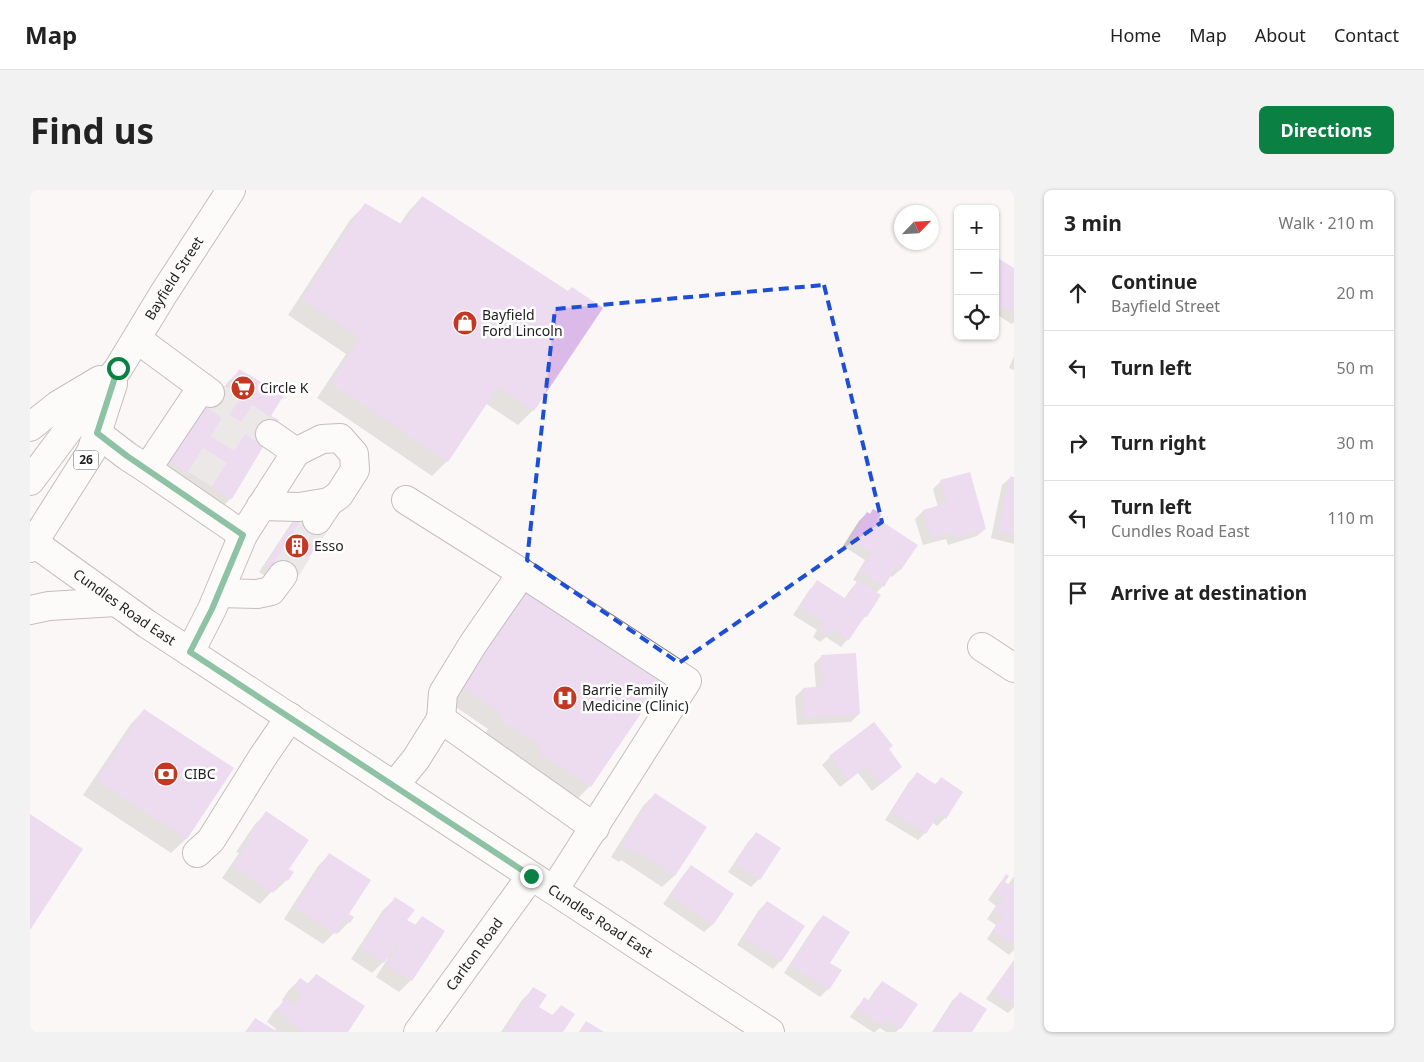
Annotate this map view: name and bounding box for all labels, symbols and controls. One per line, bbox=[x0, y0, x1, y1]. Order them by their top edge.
text: Map bbox=[25, 18, 77, 51]
text: Home bbox=[1110, 23, 1161, 47]
text: Map bbox=[1189, 23, 1227, 47]
text: About bbox=[1255, 23, 1306, 47]
text: Contact bbox=[1334, 23, 1399, 47]
button: Directions bbox=[1259, 106, 1394, 154]
text: Find us bbox=[30, 107, 154, 154]
north arrow bbox=[894, 205, 939, 250]
map controls bbox=[954, 205, 999, 340]
button: + bbox=[954, 205, 999, 250]
text: 3 min bbox=[1064, 209, 1122, 237]
text: Walk · 210 m bbox=[1279, 212, 1374, 234]
street label: Bayfield Street bbox=[140, 233, 207, 323]
button: − bbox=[954, 250, 999, 295]
text: Continue bbox=[1111, 269, 1197, 295]
icon: ahead bbox=[1064, 279, 1092, 307]
text: 20 m bbox=[1337, 282, 1374, 304]
button: locate bbox=[954, 295, 999, 340]
text: Bayfield Street bbox=[1111, 295, 1220, 317]
place label: Bayfield Ford Lincoln bbox=[482, 305, 563, 340]
shop icon: Bayfield Ford Lincoln bbox=[452, 310, 478, 336]
icon: left bbox=[1064, 354, 1092, 382]
text: Turn left bbox=[1111, 355, 1192, 381]
route start bbox=[107, 357, 130, 380]
text: 50 m bbox=[1337, 357, 1374, 379]
supermarket icon: Circle K bbox=[230, 375, 256, 401]
place label: Circle K bbox=[260, 378, 309, 397]
icon: right bbox=[1064, 429, 1092, 457]
text: Turn right bbox=[1111, 430, 1206, 456]
text: 30 m bbox=[1337, 432, 1374, 454]
road number: 26 bbox=[74, 450, 98, 470]
text: Turn left bbox=[1111, 494, 1192, 520]
icon: left bbox=[1064, 504, 1092, 532]
text: 110 m bbox=[1327, 507, 1374, 529]
text: Cundles Road East bbox=[1111, 520, 1250, 542]
building icon: Esso bbox=[284, 533, 310, 559]
place label: Esso bbox=[314, 536, 344, 555]
street label: Cundles Road East bbox=[70, 564, 180, 649]
icon: arrive bbox=[1064, 579, 1092, 607]
text: Arrive at destination bbox=[1111, 580, 1307, 606]
place label: Barrie Family Medicine (Clinic) bbox=[582, 680, 689, 715]
hospital icon: Barrie Family Medicine (Clinic) bbox=[552, 685, 578, 711]
bank icon: CIBC bbox=[153, 761, 179, 787]
place label: CIBC bbox=[184, 764, 216, 783]
route end bbox=[520, 865, 543, 888]
street label: Cundles Road East bbox=[545, 879, 657, 962]
street label: Carlton Road bbox=[441, 914, 507, 994]

